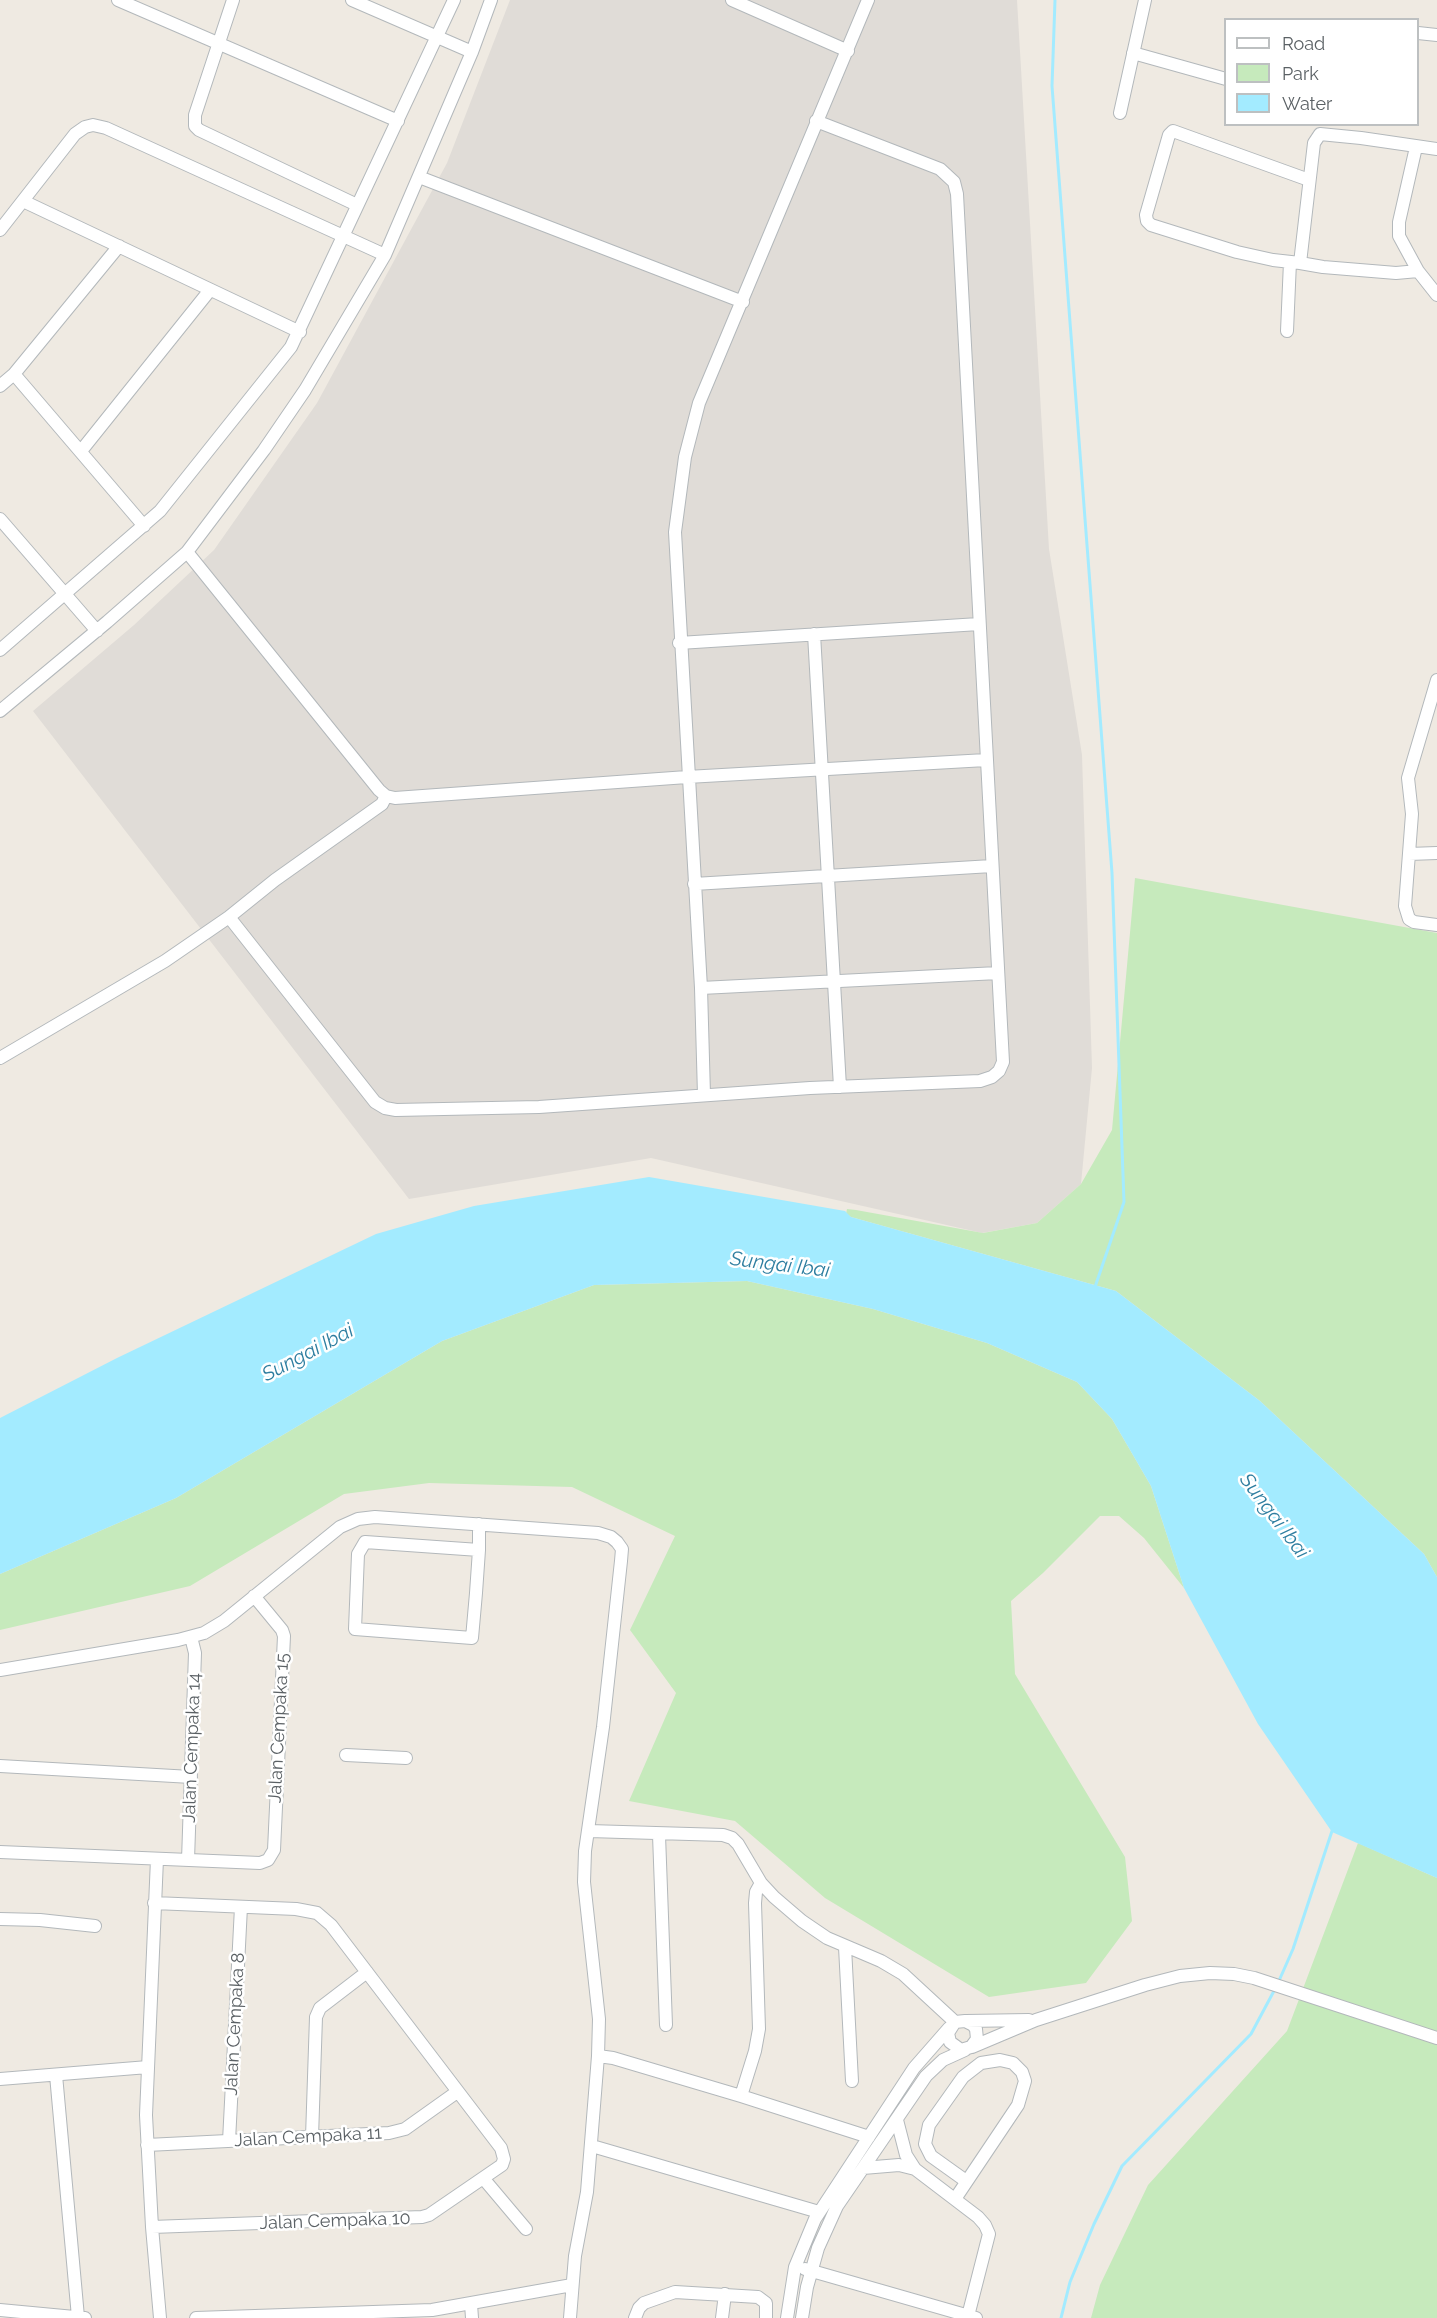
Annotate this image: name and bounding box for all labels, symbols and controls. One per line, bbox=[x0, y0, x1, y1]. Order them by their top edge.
legend bbox=[1224, 18, 1419, 126]
text: Road bbox=[1282, 33, 1325, 54]
text: Park bbox=[1282, 63, 1319, 84]
text: Water bbox=[1282, 93, 1332, 114]
water label: Sungai Ibai bbox=[729, 1247, 831, 1283]
water label: Sungai Ibai bbox=[258, 1319, 358, 1387]
water label: Sungai Ibai bbox=[1234, 1469, 1314, 1563]
street label: Jalan Cempaka 15 bbox=[264, 1653, 294, 1803]
street label: Jalan Cempaka 14 bbox=[179, 1673, 205, 1823]
street label: Jalan Cempaka 8 bbox=[220, 1952, 250, 2096]
street label: Jalan Cempaka 11 bbox=[234, 2122, 382, 2152]
street label: Jalan Cempaka 10 bbox=[259, 2208, 411, 2234]

